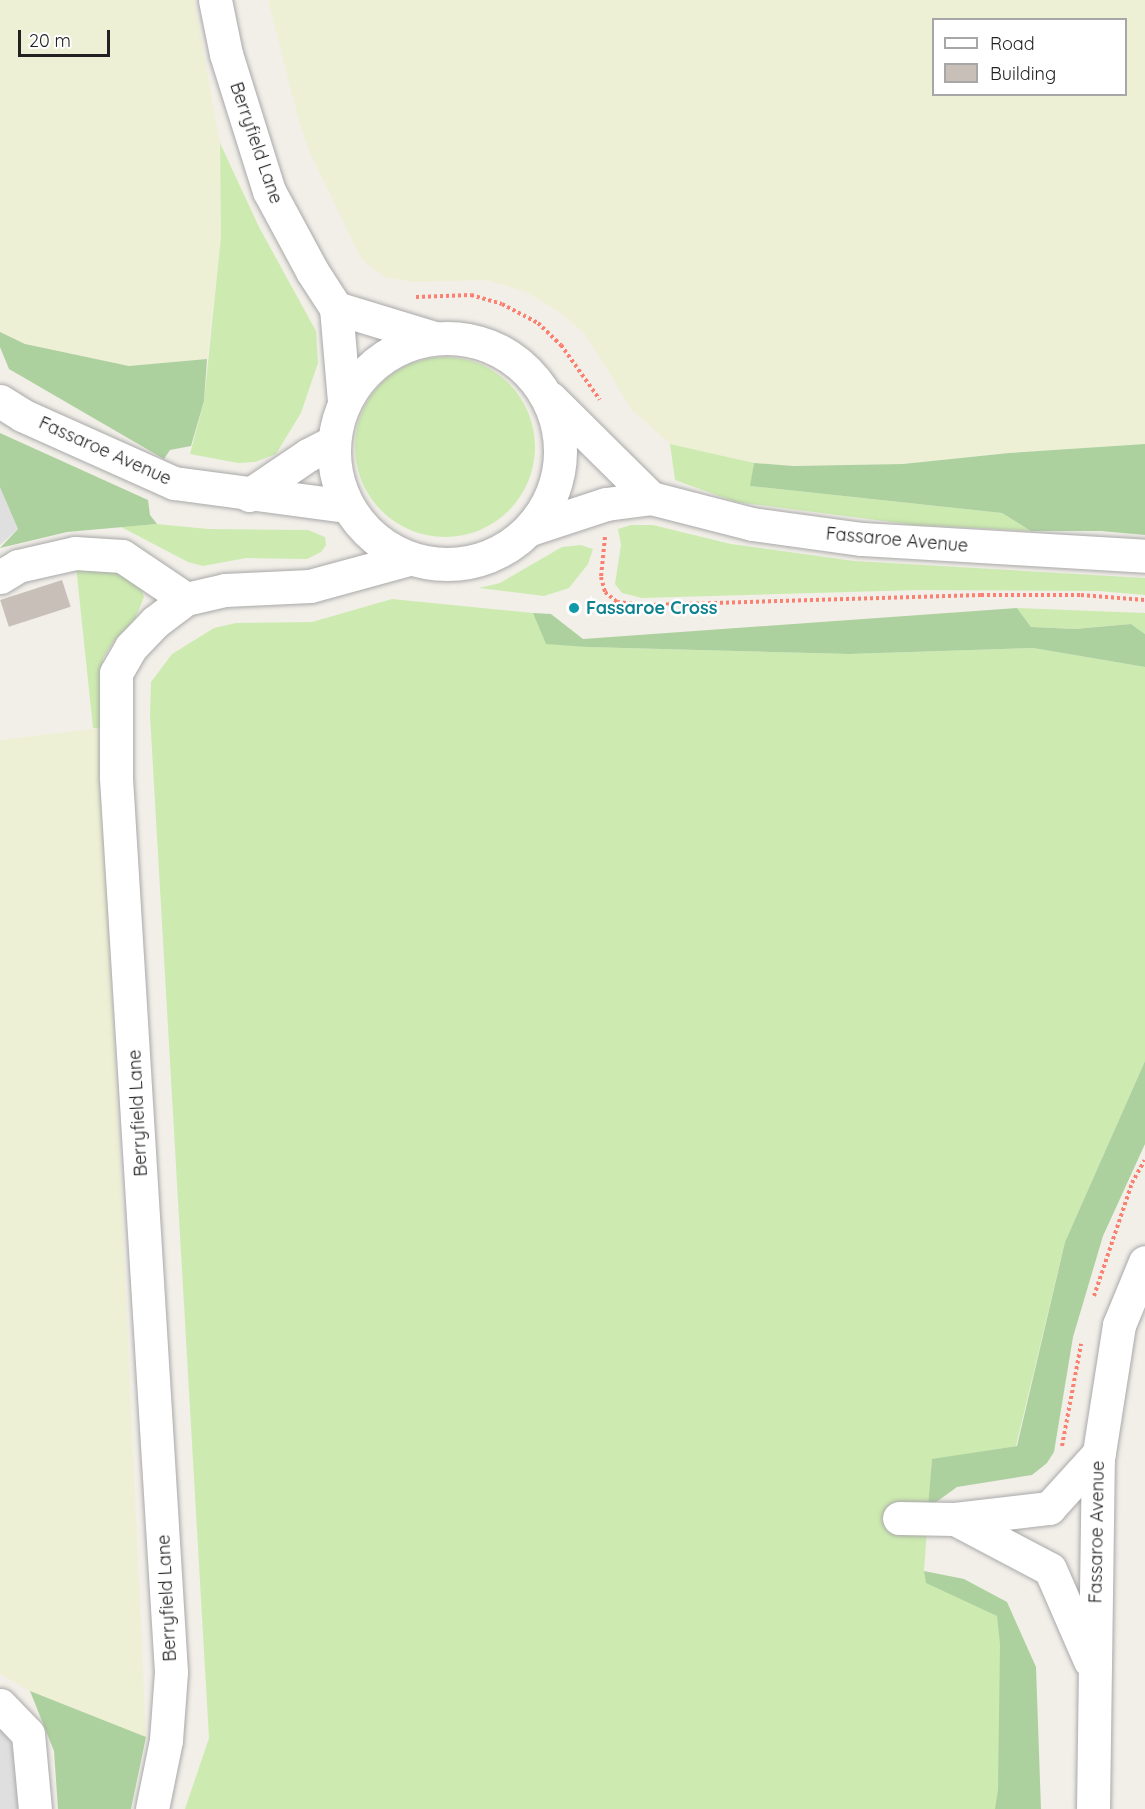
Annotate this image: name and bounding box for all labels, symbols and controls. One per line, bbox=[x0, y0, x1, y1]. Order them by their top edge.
scale bar bbox=[21, 18, 112, 56]
legend bbox=[932, 18, 1127, 96]
text: 20 m bbox=[29, 29, 71, 52]
text: Road bbox=[990, 32, 1035, 55]
text: Building bbox=[990, 62, 1056, 85]
street label: Berryfield Lane bbox=[225, 79, 287, 207]
street label: Fassaroe Avenue bbox=[35, 412, 175, 490]
street label: Fassaroe Avenue bbox=[825, 523, 969, 557]
place label: Fassaroe Cross bbox=[586, 597, 717, 619]
marker: Fassaroe Cross bbox=[567, 601, 581, 615]
street label: Berryfield Lane bbox=[124, 1049, 152, 1177]
street label: Fassaroe Avenue bbox=[1085, 1460, 1109, 1604]
street label: Berryfield Lane bbox=[153, 1534, 181, 1662]

